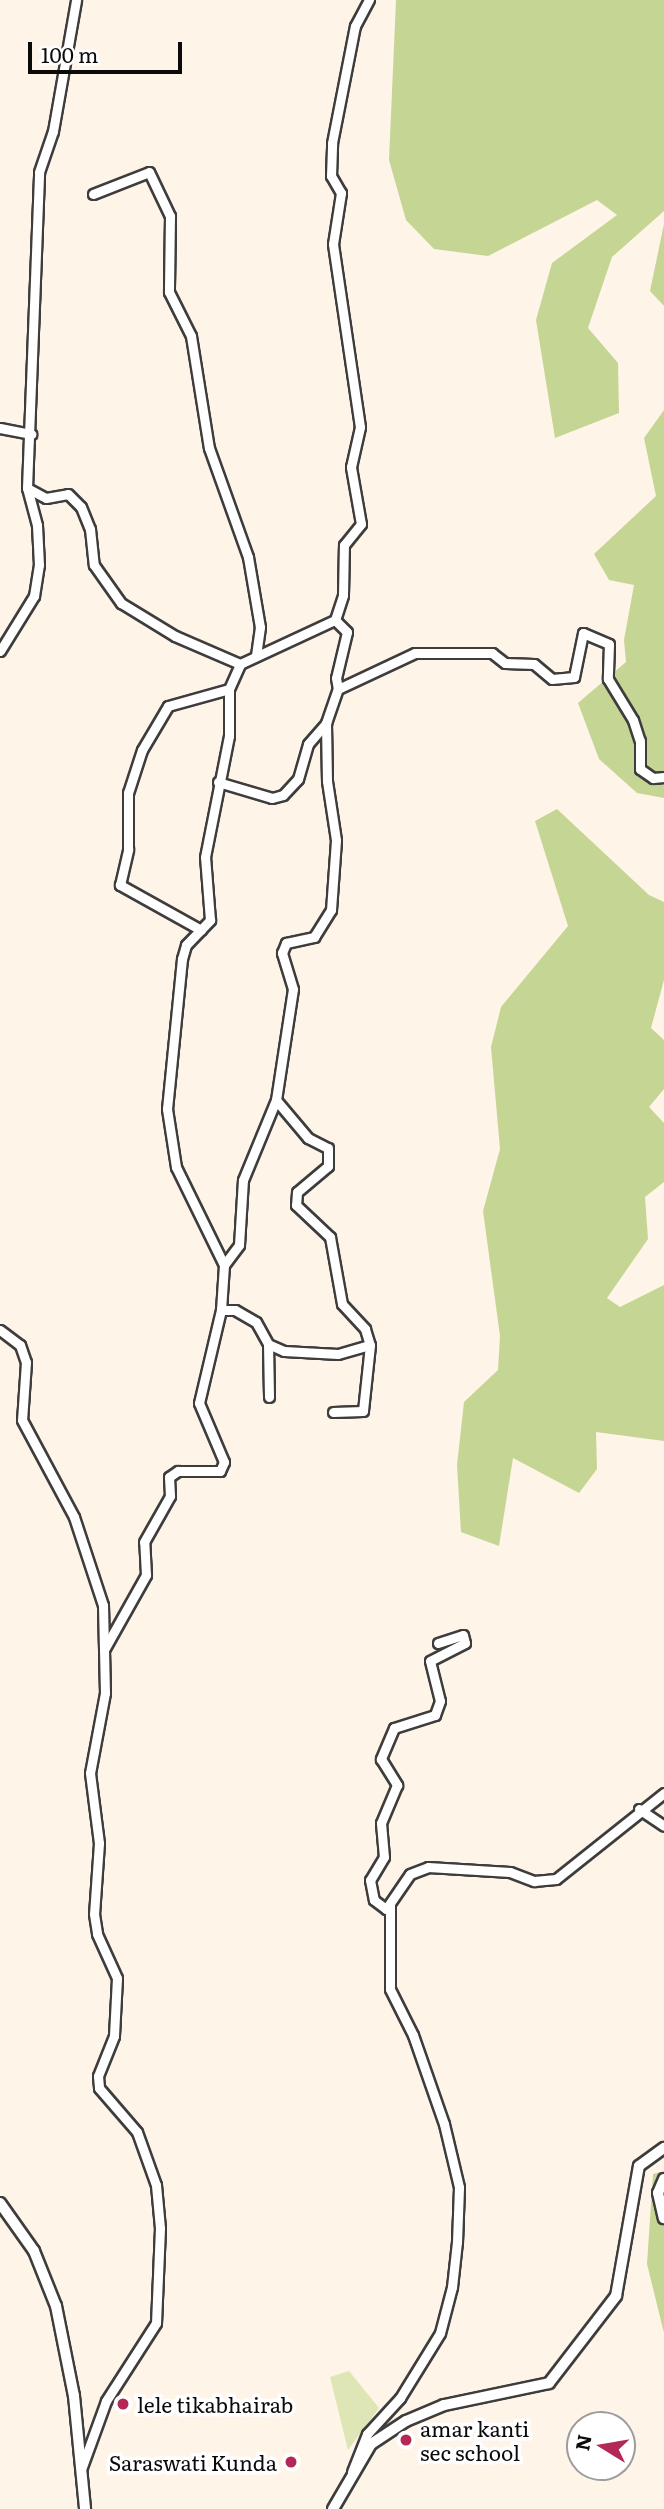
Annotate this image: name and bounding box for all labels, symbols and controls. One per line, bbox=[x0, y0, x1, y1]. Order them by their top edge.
scale bar bbox=[32, 28, 186, 72]
text: 100 m bbox=[41, 38, 98, 69]
place label: lele tikabhairab bbox=[137, 2391, 293, 2417]
marker: lele tikabhairab bbox=[115, 2396, 131, 2412]
north arrow bbox=[566, 2411, 636, 2481]
place label: amar kanti sec school bbox=[420, 2415, 529, 2465]
marker: amar kanti sec school bbox=[398, 2432, 414, 2448]
text: N bbox=[567, 2432, 598, 2453]
place label: Saraswati Kunda bbox=[109, 2449, 277, 2475]
marker: Saraswati Kunda bbox=[283, 2454, 299, 2470]

